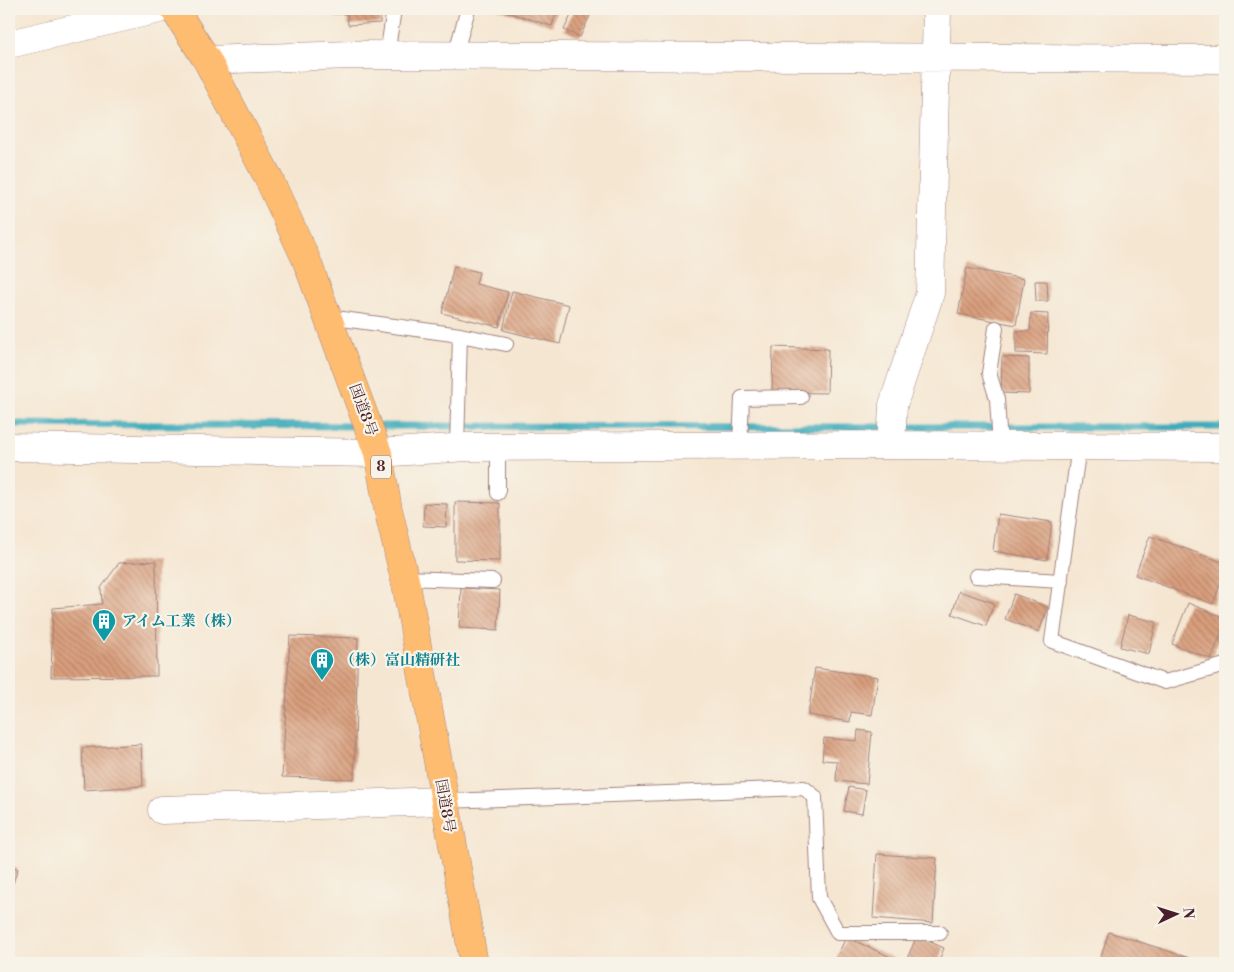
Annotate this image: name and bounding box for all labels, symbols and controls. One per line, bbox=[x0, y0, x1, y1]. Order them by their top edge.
street label: 国道8号 bbox=[345, 381, 381, 439]
road number: 8 bbox=[371, 456, 391, 478]
building icon: アイム工業（株） bbox=[91, 608, 117, 642]
place label: アイム工業（株） bbox=[122, 612, 241, 631]
building icon: （株）富山精研社 bbox=[309, 647, 335, 681]
place label: （株）富山精研社 bbox=[340, 651, 460, 670]
street label: 国道8号 bbox=[431, 778, 459, 834]
north arrow bbox=[1152, 890, 1202, 940]
text: N bbox=[1179, 907, 1197, 919]

